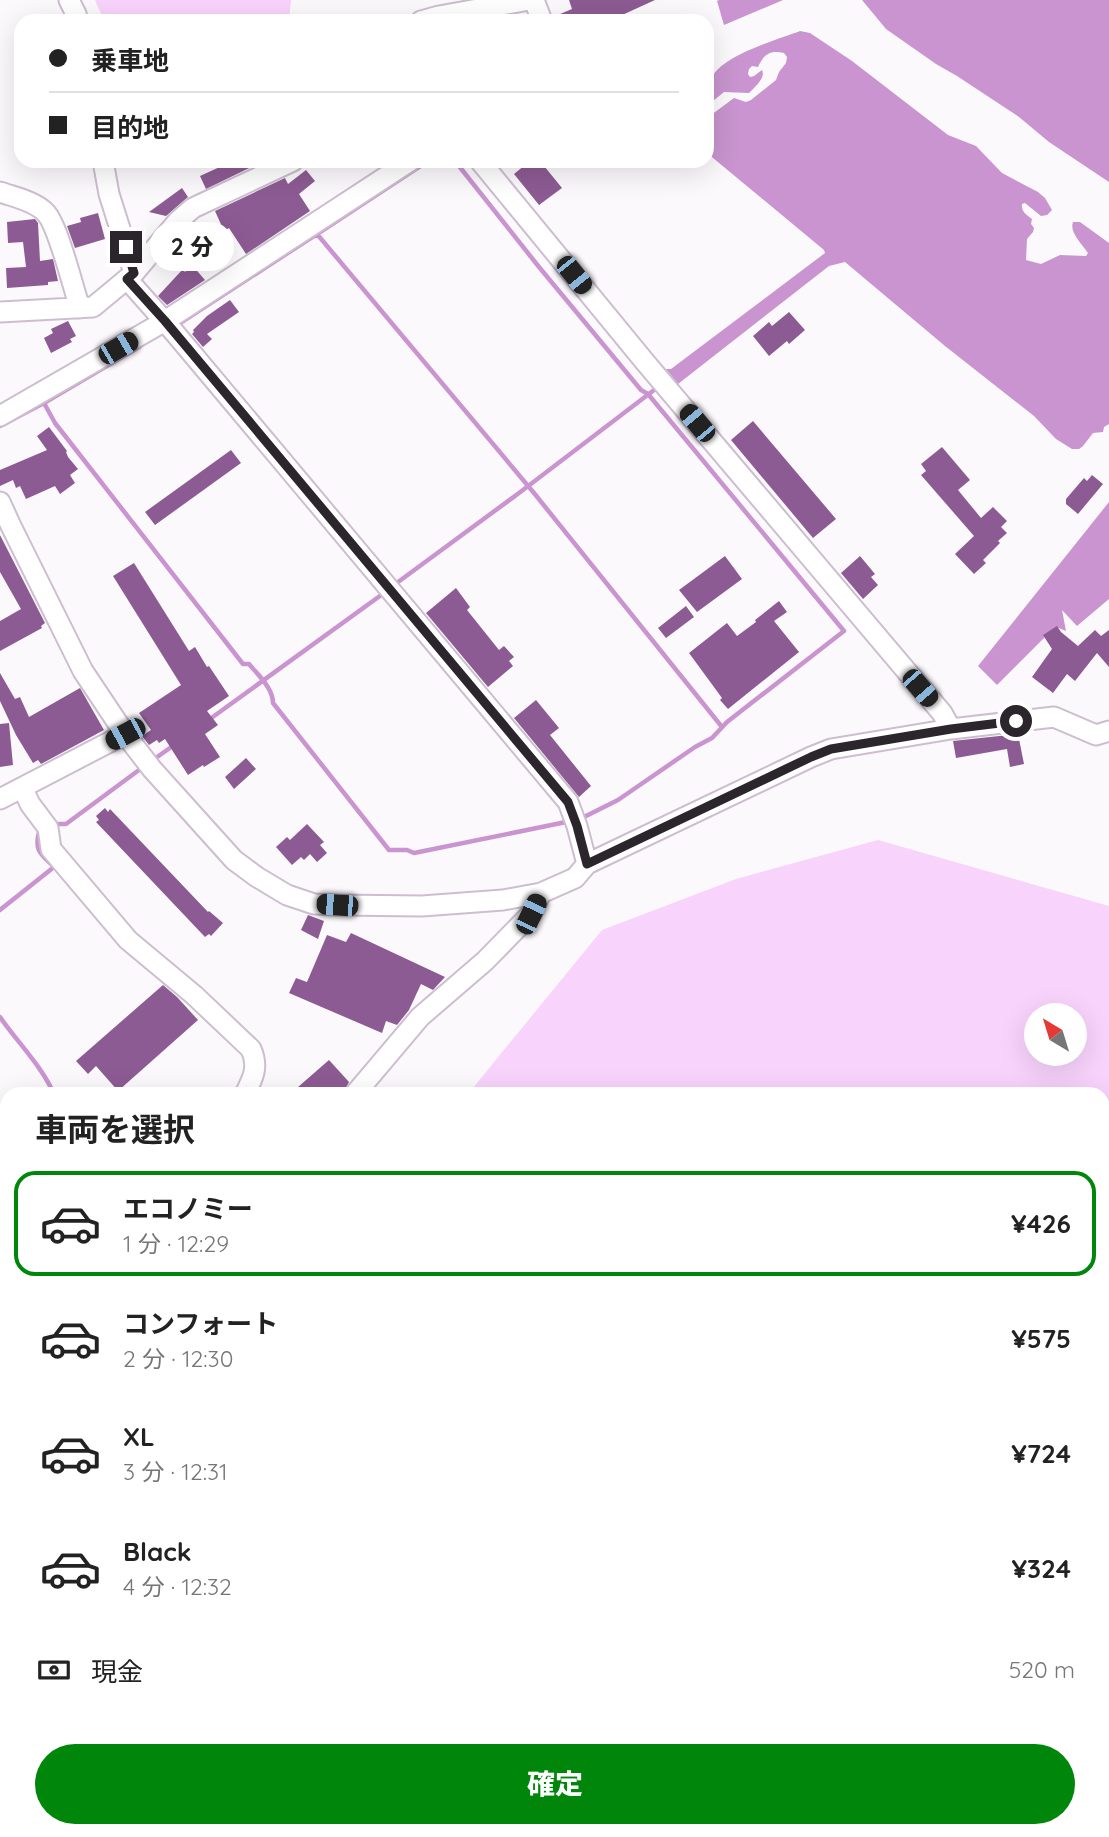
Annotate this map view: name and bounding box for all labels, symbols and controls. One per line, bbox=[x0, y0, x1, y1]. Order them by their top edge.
text: 乗車地 bbox=[91, 44, 169, 77]
text: 目的地 bbox=[91, 111, 169, 144]
callout: 2 分 bbox=[150, 222, 234, 272]
route end bbox=[110, 231, 142, 263]
text: 2 分 bbox=[171, 232, 213, 261]
car bbox=[553, 252, 596, 298]
car bbox=[95, 328, 142, 368]
car bbox=[676, 400, 719, 446]
car bbox=[899, 665, 942, 711]
route start bbox=[1000, 705, 1032, 737]
car bbox=[102, 715, 149, 753]
car bbox=[513, 891, 550, 937]
car bbox=[316, 893, 359, 917]
north arrow bbox=[1024, 1003, 1087, 1066]
map controls bbox=[1024, 1003, 1087, 1066]
text: 車両を選択 bbox=[35, 1109, 195, 1149]
icon: car bbox=[39, 1192, 102, 1255]
text: エコノミー bbox=[123, 1192, 253, 1225]
text: ¥426 bbox=[1011, 1207, 1071, 1240]
text: 1 分 · 12:29 bbox=[123, 1229, 229, 1258]
icon: car bbox=[39, 1307, 102, 1370]
text: コンフォート bbox=[123, 1307, 278, 1340]
text: ¥575 bbox=[1011, 1322, 1071, 1355]
text: 2 分 · 12:30 bbox=[123, 1344, 233, 1373]
text: XL bbox=[123, 1420, 155, 1453]
icon: car bbox=[39, 1422, 102, 1485]
text: ¥724 bbox=[1011, 1437, 1071, 1470]
text: 3 分 · 12:31 bbox=[123, 1457, 228, 1486]
text: Black bbox=[123, 1535, 192, 1568]
icon: car bbox=[39, 1537, 102, 1600]
text: ¥324 bbox=[1011, 1552, 1071, 1585]
text: 4 分 · 12:32 bbox=[123, 1572, 232, 1601]
icon: cash bbox=[35, 1651, 73, 1689]
text: 現金 bbox=[91, 1655, 143, 1688]
text: 520 m bbox=[1009, 1655, 1075, 1684]
button: 確定 bbox=[35, 1744, 1075, 1824]

